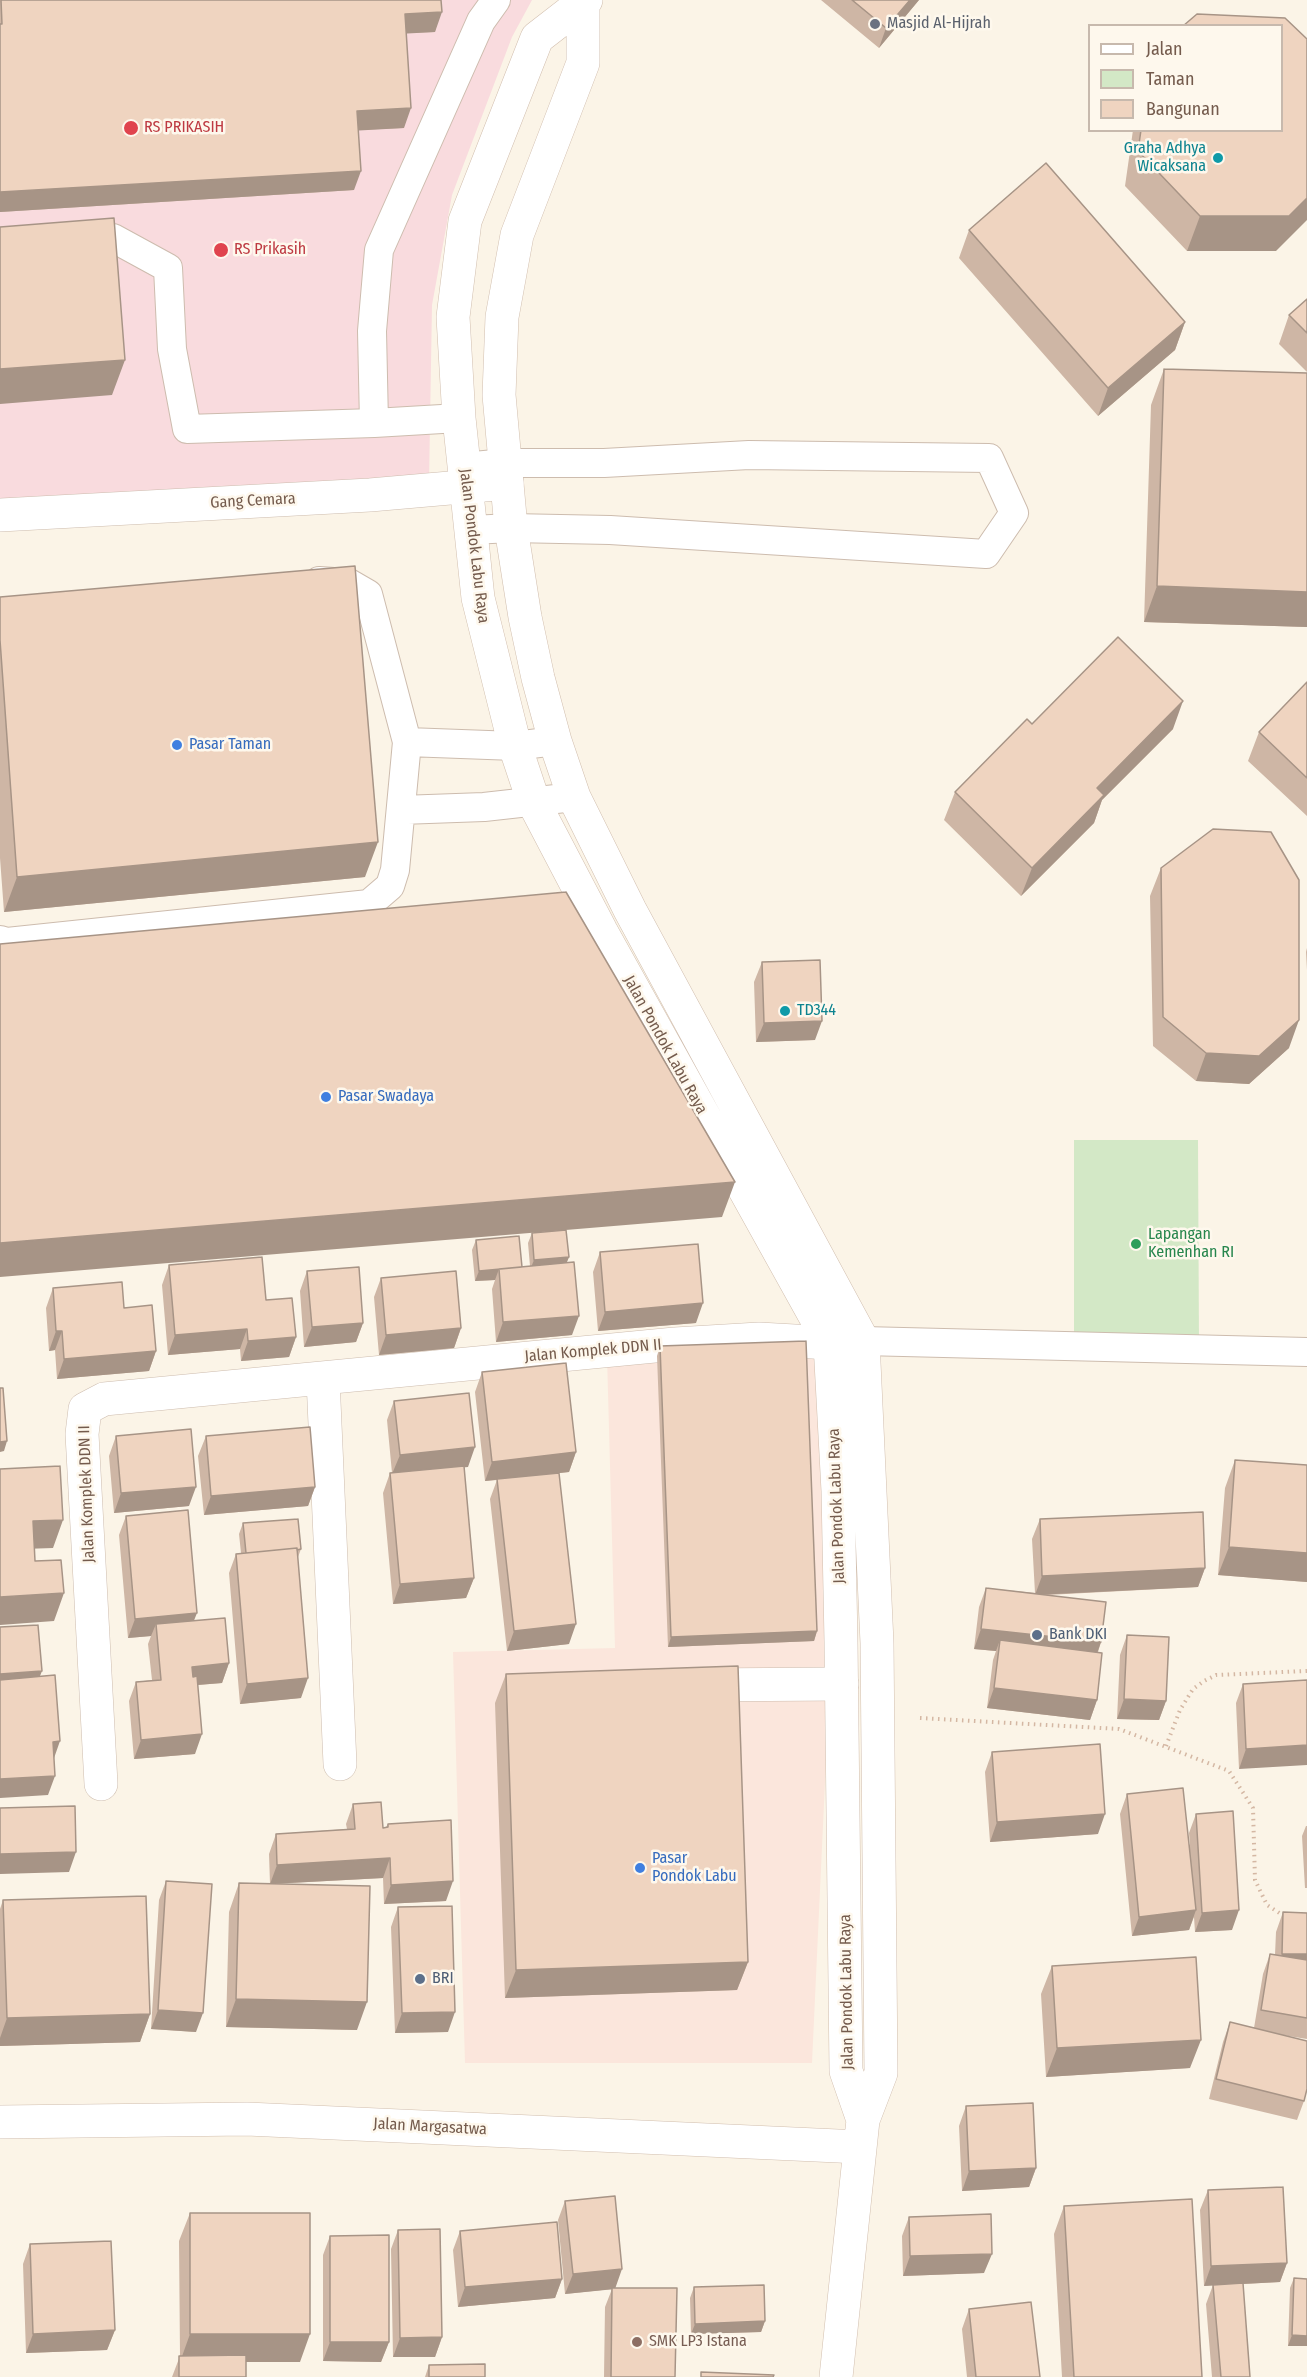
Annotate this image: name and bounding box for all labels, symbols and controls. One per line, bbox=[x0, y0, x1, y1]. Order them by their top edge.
place label: Masjid Al-Hijrah bbox=[887, 14, 991, 34]
marker: Masjid Al-Hijrah bbox=[868, 17, 882, 31]
legend bbox=[1088, 24, 1283, 132]
text: Jalan bbox=[1146, 38, 1183, 60]
text: Taman bbox=[1146, 68, 1194, 90]
text: Bangunan bbox=[1146, 98, 1220, 120]
place label: RS PRIKASIH bbox=[144, 118, 224, 138]
marker: RS PRIKASIH bbox=[122, 119, 140, 137]
place label: Graha Adhya Wicaksana bbox=[1124, 139, 1206, 177]
marker: Graha Adhya Wicaksana bbox=[1211, 151, 1225, 165]
place label: RS Prikasih bbox=[234, 240, 306, 260]
marker: RS Prikasih bbox=[212, 241, 230, 259]
street label: Jalan Pondok Labu Raya bbox=[455, 468, 493, 624]
street label: Gang Cemara bbox=[210, 489, 296, 513]
place label: Pasar Taman bbox=[189, 735, 271, 755]
marker: Pasar Taman bbox=[170, 738, 184, 752]
street label: Jalan Pondok Labu Raya bbox=[619, 972, 711, 1118]
place label: TD344 bbox=[797, 1001, 836, 1021]
marker: TD344 bbox=[778, 1004, 792, 1018]
place label: Pasar Swadaya bbox=[338, 1087, 434, 1107]
marker: Pasar Swadaya bbox=[319, 1090, 333, 1104]
place label: Lapangan Kemenhan RI bbox=[1148, 1225, 1234, 1263]
marker: Lapangan Kemenhan RI bbox=[1129, 1237, 1143, 1251]
street label: Jalan Komplek DDN II bbox=[524, 1335, 662, 1367]
street label: Jalan Komplek DDN II bbox=[75, 1425, 99, 1563]
street label: Jalan Pondok Labu Raya bbox=[825, 1428, 849, 1584]
place label: Bank DKI bbox=[1049, 1625, 1107, 1645]
marker: Bank DKI bbox=[1030, 1628, 1044, 1642]
place label: Pasar Pondok Labu bbox=[652, 1849, 737, 1887]
marker: Pasar Pondok Labu bbox=[633, 1861, 647, 1875]
street label: Jalan Pondok Labu Raya bbox=[836, 1914, 858, 2070]
place label: BRI bbox=[432, 1969, 454, 1989]
marker: BRI bbox=[413, 1972, 427, 1986]
street label: Jalan Margasatwa bbox=[373, 2114, 487, 2140]
place label: SMK LP3 Istana bbox=[649, 2332, 747, 2352]
marker: SMK LP3 Istana bbox=[630, 2335, 644, 2349]

